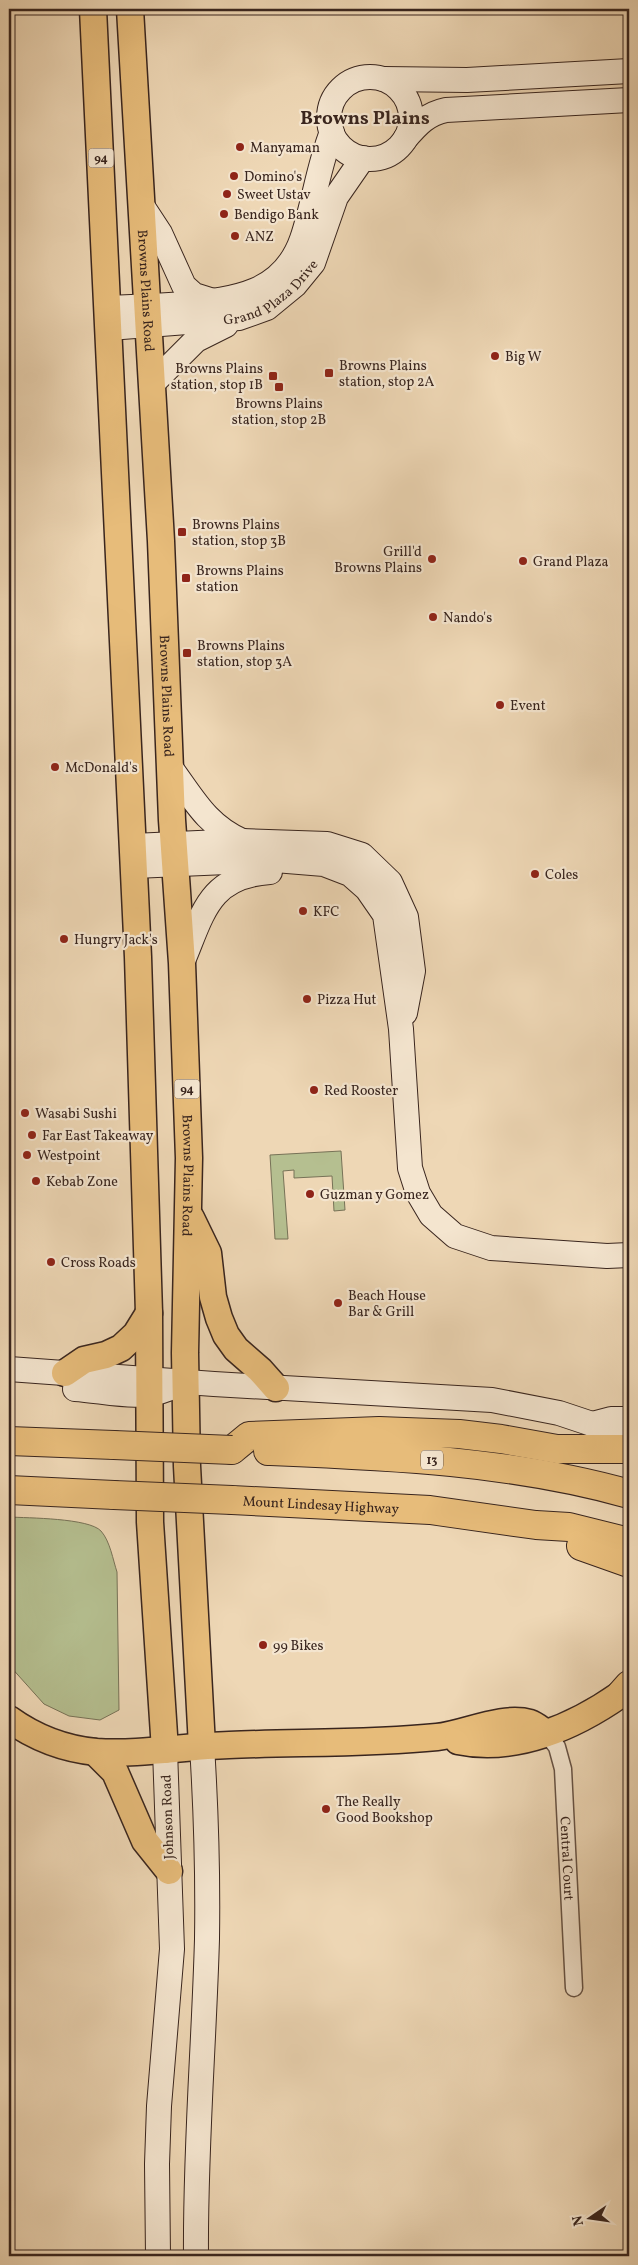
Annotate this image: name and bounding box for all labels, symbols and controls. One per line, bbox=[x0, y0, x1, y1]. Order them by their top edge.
district label: Browns Plains bbox=[300, 106, 430, 132]
place label: Manyaman bbox=[250, 139, 320, 158]
marker: Manyaman bbox=[234, 141, 246, 153]
road number: 94 bbox=[88, 148, 114, 168]
place label: Domino's bbox=[244, 168, 302, 187]
marker: Domino's bbox=[228, 170, 240, 182]
place label: Sweet Ustav bbox=[237, 186, 311, 205]
marker: Sweet Ustav bbox=[221, 188, 233, 200]
place label: Bendigo Bank bbox=[234, 206, 319, 225]
marker: Bendigo Bank bbox=[218, 208, 230, 220]
place label: ANZ bbox=[245, 228, 274, 247]
street label: Browns Plains Road bbox=[132, 229, 158, 352]
marker: ANZ bbox=[229, 230, 241, 242]
street label: Grand Plaza Drive bbox=[223, 256, 323, 330]
place label: Big W bbox=[505, 348, 542, 367]
marker: Big W bbox=[489, 350, 501, 362]
place label: Browns Plains station, stop 2A bbox=[339, 357, 435, 392]
place label: Browns Plains station, stop 1B bbox=[171, 360, 263, 395]
marker: Browns Plains station, stop 2A bbox=[323, 367, 335, 379]
marker: Browns Plains station, stop 1B bbox=[267, 370, 279, 382]
marker: Browns Plains station, stop 2B bbox=[273, 381, 285, 393]
place label: Browns Plains station, stop 2B bbox=[232, 395, 326, 430]
place label: Browns Plains station, stop 3B bbox=[192, 516, 286, 551]
marker: Browns Plains station, stop 3B bbox=[176, 526, 188, 538]
place label: Grill'd Browns Plains bbox=[334, 543, 422, 578]
marker: Grill'd Browns Plains bbox=[426, 553, 438, 565]
place label: Grand Plaza bbox=[533, 553, 608, 572]
marker: Grand Plaza bbox=[517, 555, 529, 567]
place label: Browns Plains station bbox=[196, 562, 284, 597]
marker: Browns Plains station bbox=[180, 572, 192, 584]
place label: Nando's bbox=[443, 609, 492, 628]
marker: Nando's bbox=[427, 611, 439, 623]
street label: Browns Plains Road bbox=[154, 635, 178, 758]
place label: Browns Plains station, stop 3A bbox=[197, 637, 292, 672]
marker: Browns Plains station, stop 3A bbox=[181, 647, 193, 659]
place label: Event bbox=[510, 697, 546, 716]
marker: Event bbox=[494, 699, 506, 711]
place label: McDonald's bbox=[65, 759, 138, 778]
marker: McDonald's bbox=[49, 761, 61, 773]
place label: Coles bbox=[545, 866, 578, 885]
marker: Coles bbox=[529, 868, 541, 880]
place label: KFC bbox=[313, 903, 340, 922]
marker: KFC bbox=[297, 905, 309, 917]
place label: Hungry Jack's bbox=[74, 931, 158, 950]
marker: Hungry Jack's bbox=[58, 933, 70, 945]
place label: Pizza Hut bbox=[317, 991, 377, 1010]
marker: Pizza Hut bbox=[301, 993, 313, 1005]
road number: 94 bbox=[174, 1080, 200, 1098]
place label: Red Rooster bbox=[324, 1082, 398, 1101]
marker: Red Rooster bbox=[308, 1084, 320, 1096]
place label: Wasabi Sushi bbox=[35, 1105, 117, 1124]
marker: Wasabi Sushi bbox=[19, 1107, 31, 1119]
street label: Browns Plains Road bbox=[176, 1114, 197, 1237]
place label: Far East Takeaway bbox=[42, 1127, 154, 1146]
marker: Far East Takeaway bbox=[26, 1129, 38, 1141]
place label: Westpoint bbox=[37, 1147, 101, 1166]
marker: Westpoint bbox=[21, 1149, 33, 1161]
place label: Kebab Zone bbox=[46, 1173, 118, 1192]
marker: Kebab Zone bbox=[30, 1175, 42, 1187]
place label: Guzman y Gomez bbox=[320, 1186, 429, 1205]
marker: Guzman y Gomez bbox=[304, 1188, 316, 1200]
place label: Cross Roads bbox=[61, 1254, 136, 1273]
marker: Cross Roads bbox=[45, 1256, 57, 1268]
place label: Beach House Bar & Grill bbox=[348, 1287, 426, 1322]
marker: Beach House Bar & Grill bbox=[332, 1297, 344, 1309]
road number: 13 bbox=[421, 1450, 443, 1470]
street label: Mount Lindesay Highway bbox=[242, 1493, 400, 1519]
place label: 99 Bikes bbox=[273, 1637, 323, 1656]
marker: 99 Bikes bbox=[257, 1639, 269, 1651]
street label: Johnson Road bbox=[158, 1774, 179, 1860]
place label: The Really Good Bookshop bbox=[336, 1793, 433, 1828]
marker: The Really Good Bookshop bbox=[320, 1803, 332, 1815]
street label: Central Court bbox=[554, 1816, 578, 1901]
north arrow bbox=[566, 2192, 616, 2242]
text: N bbox=[568, 2213, 589, 2228]

